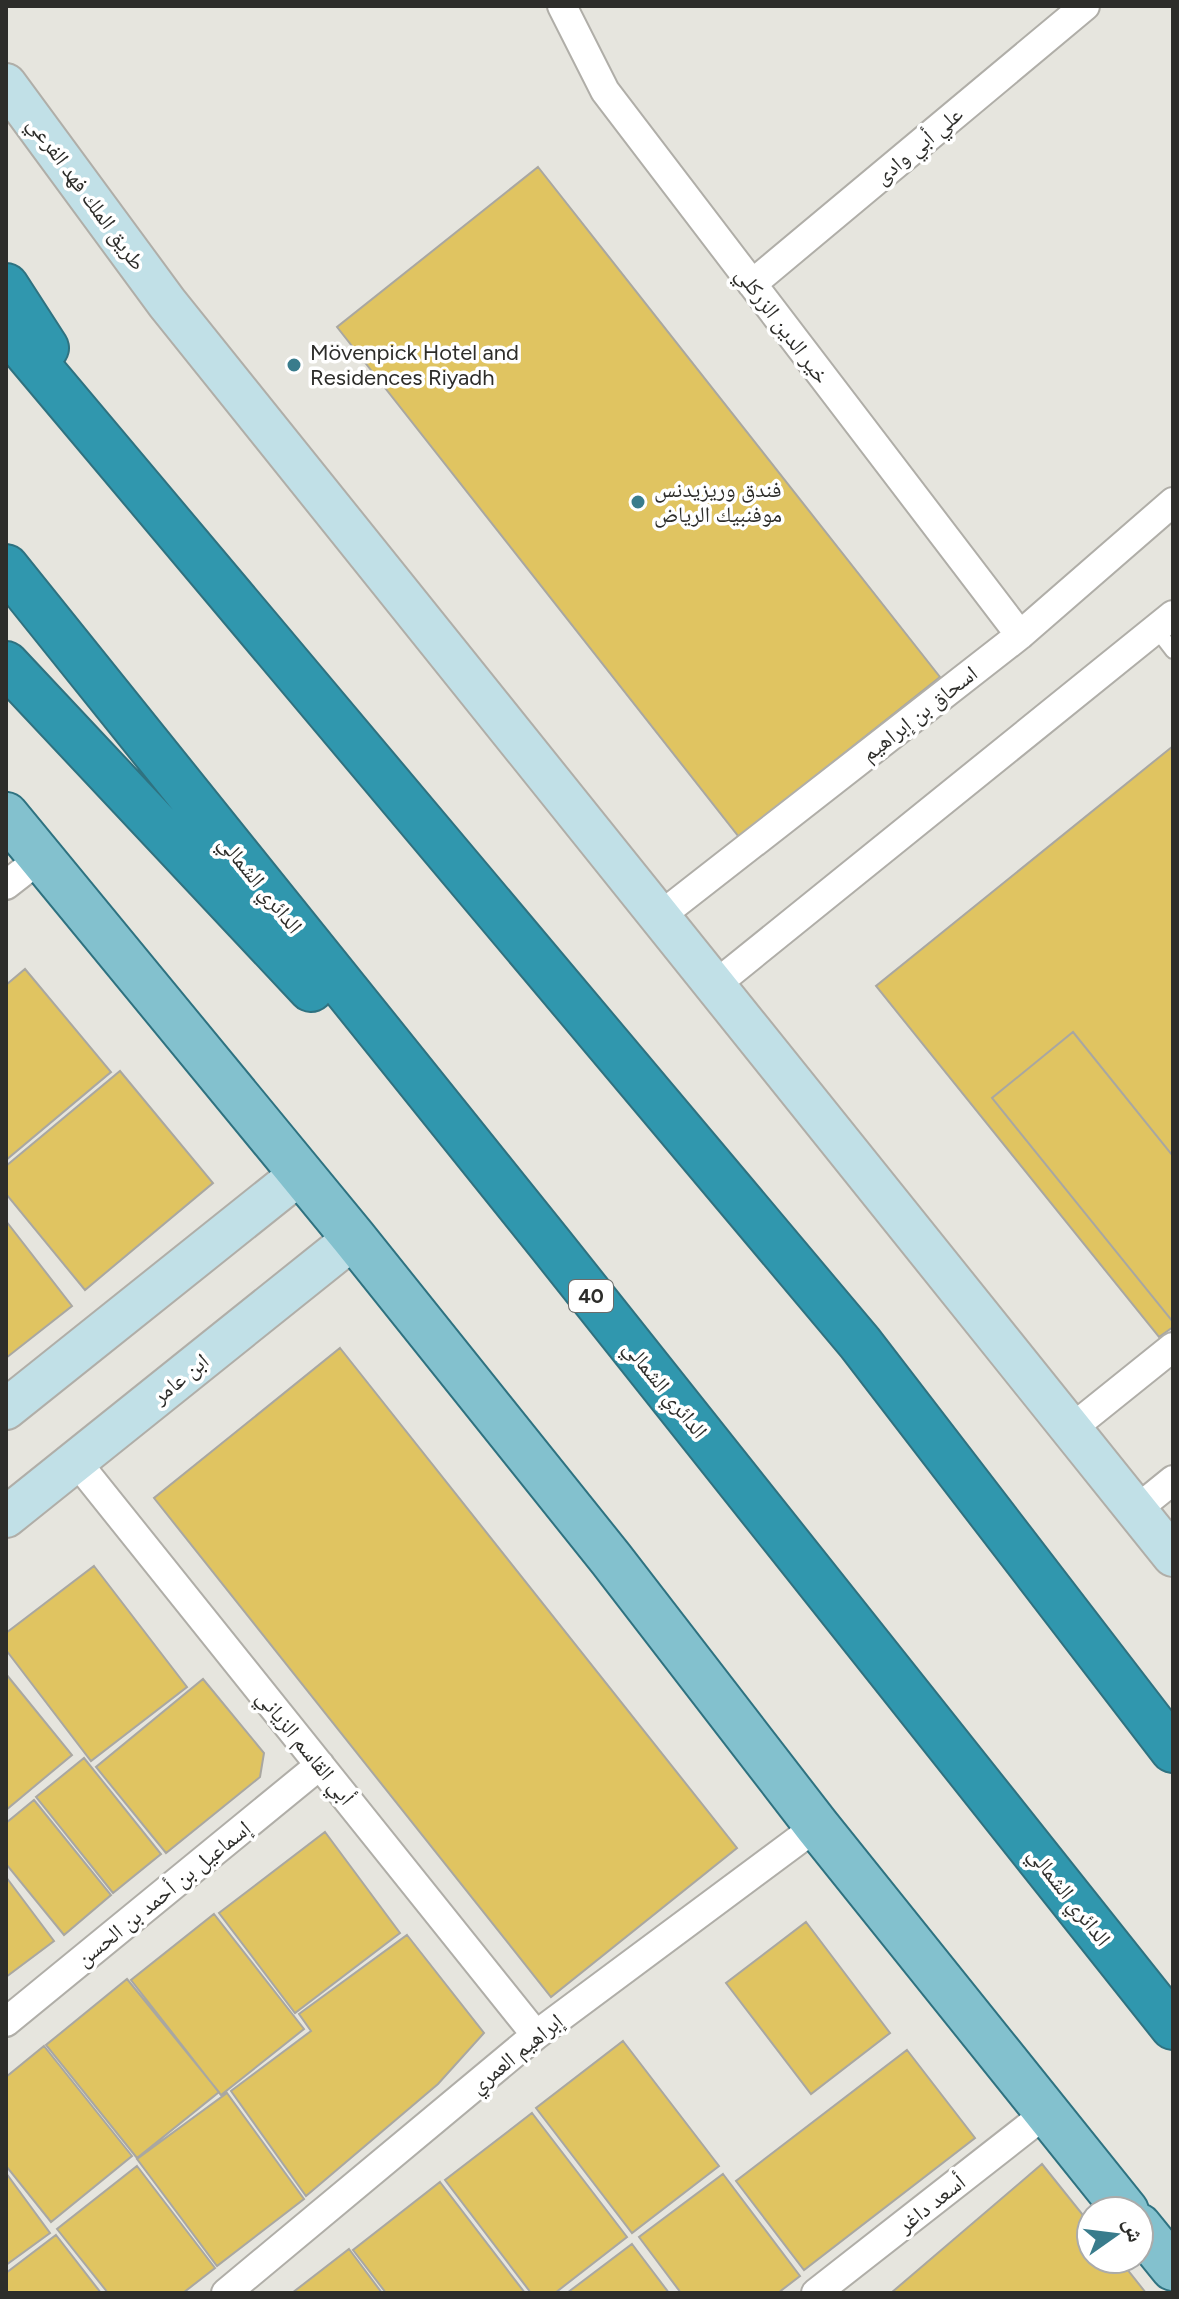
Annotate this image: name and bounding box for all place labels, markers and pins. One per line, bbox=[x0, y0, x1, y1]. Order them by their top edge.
place label: Mövenpick Hotel and Residences Riyadh bbox=[310, 339, 519, 391]
marker: Mövenpick Hotel and Residences Riyadh bbox=[285, 356, 303, 374]
place label: فندق وريزيدنس موفنبيك الرياض bbox=[654, 476, 782, 528]
marker: فندق وريزيدنس موفنبيك الرياض bbox=[629, 493, 647, 511]

